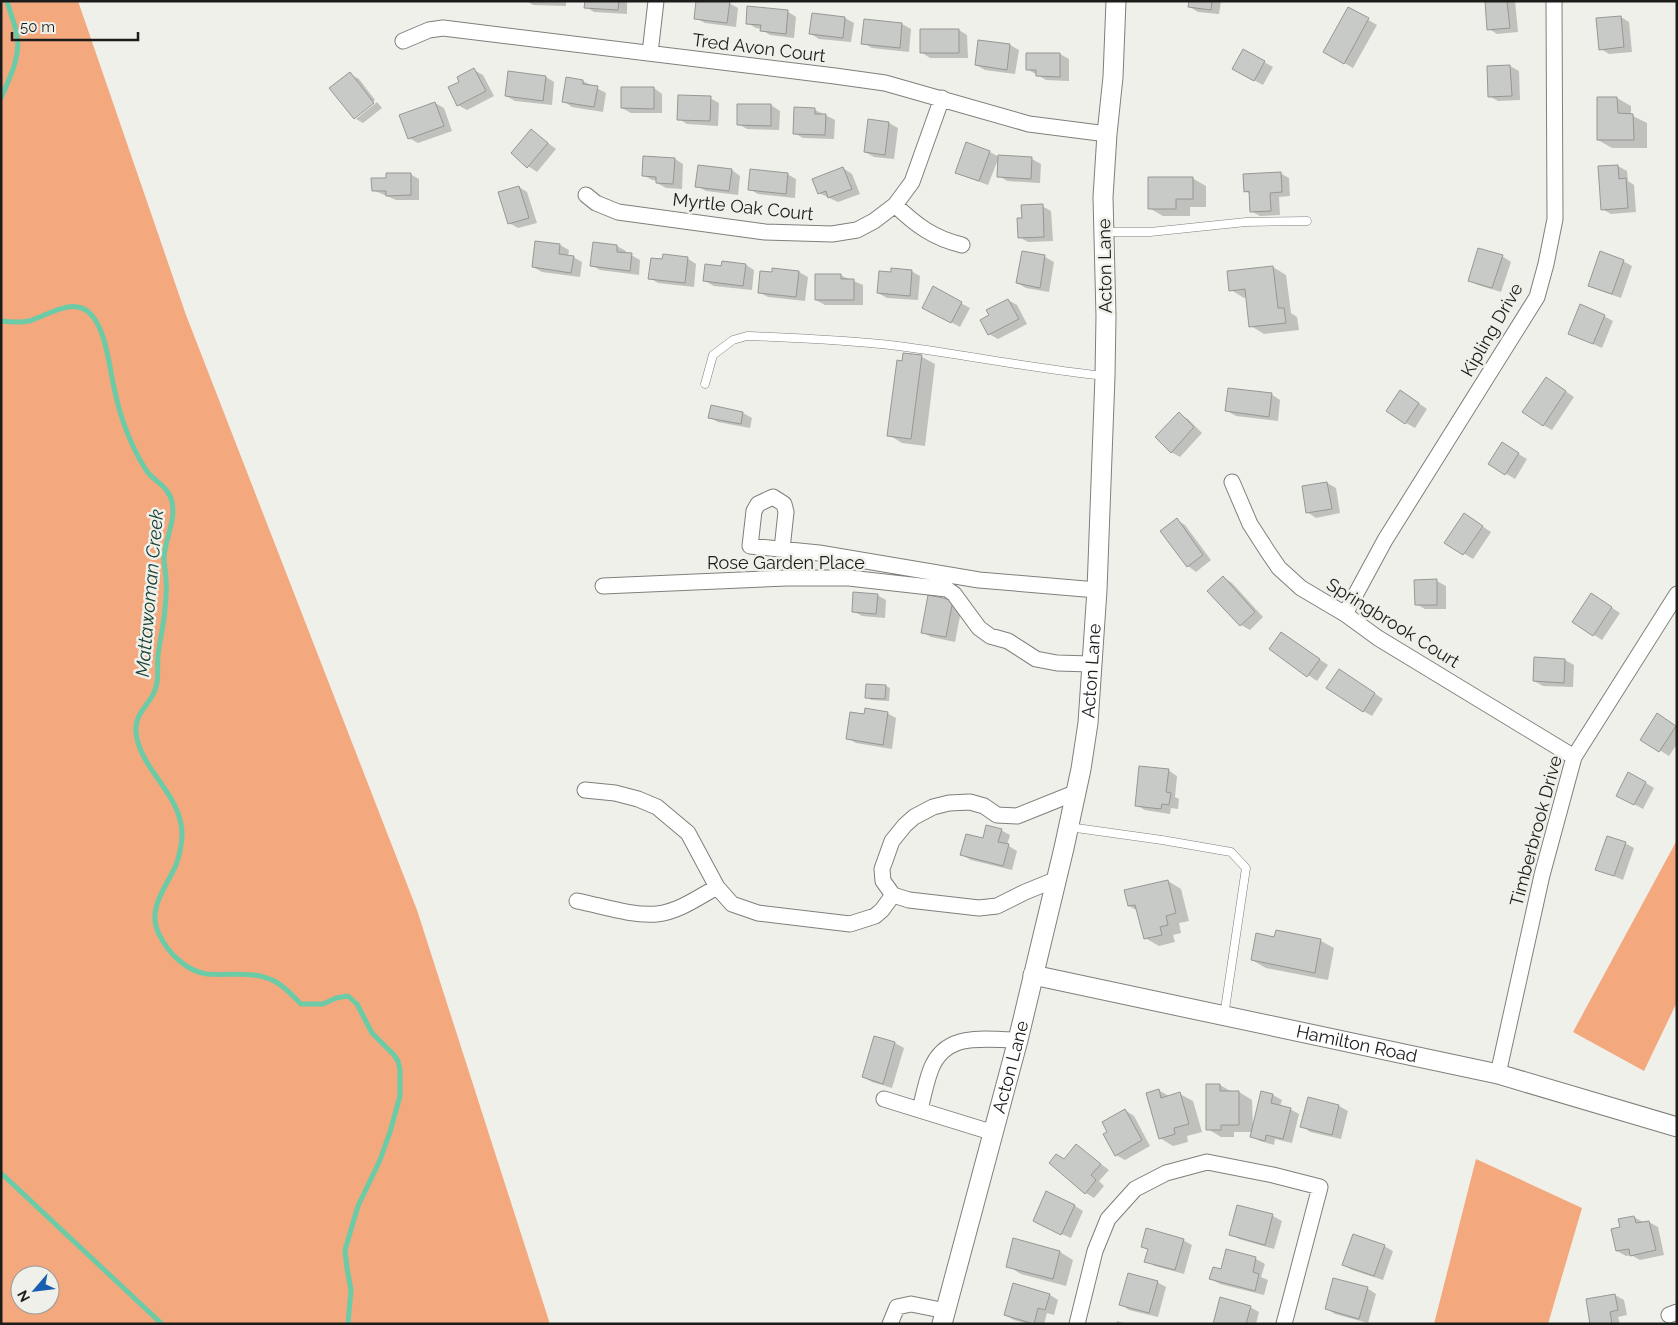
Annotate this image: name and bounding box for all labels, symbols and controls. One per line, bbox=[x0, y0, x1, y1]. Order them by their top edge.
scale bar bbox=[12, 10, 139, 42]
text: 50 m bbox=[20, 18, 55, 36]
street label: Tred Avon Court bbox=[691, 29, 827, 66]
street label: Myrtle Oak Court bbox=[672, 189, 814, 224]
street label: Acton Lane bbox=[1093, 218, 1116, 314]
street label: Kipling Drive bbox=[1456, 279, 1527, 380]
water label: Mattawoman Creek bbox=[131, 508, 167, 678]
street label: Rose Garden Place bbox=[707, 552, 865, 573]
street label: Springbrook Court bbox=[1323, 573, 1464, 672]
street label: Acton Lane bbox=[1077, 622, 1105, 719]
street label: Timberbrook Drive bbox=[1505, 753, 1566, 908]
street label: Acton Lane bbox=[988, 1018, 1032, 1115]
street label: Hamilton Road bbox=[1294, 1020, 1419, 1067]
north arrow bbox=[10, 1265, 60, 1315]
text: N bbox=[14, 1288, 33, 1305]

